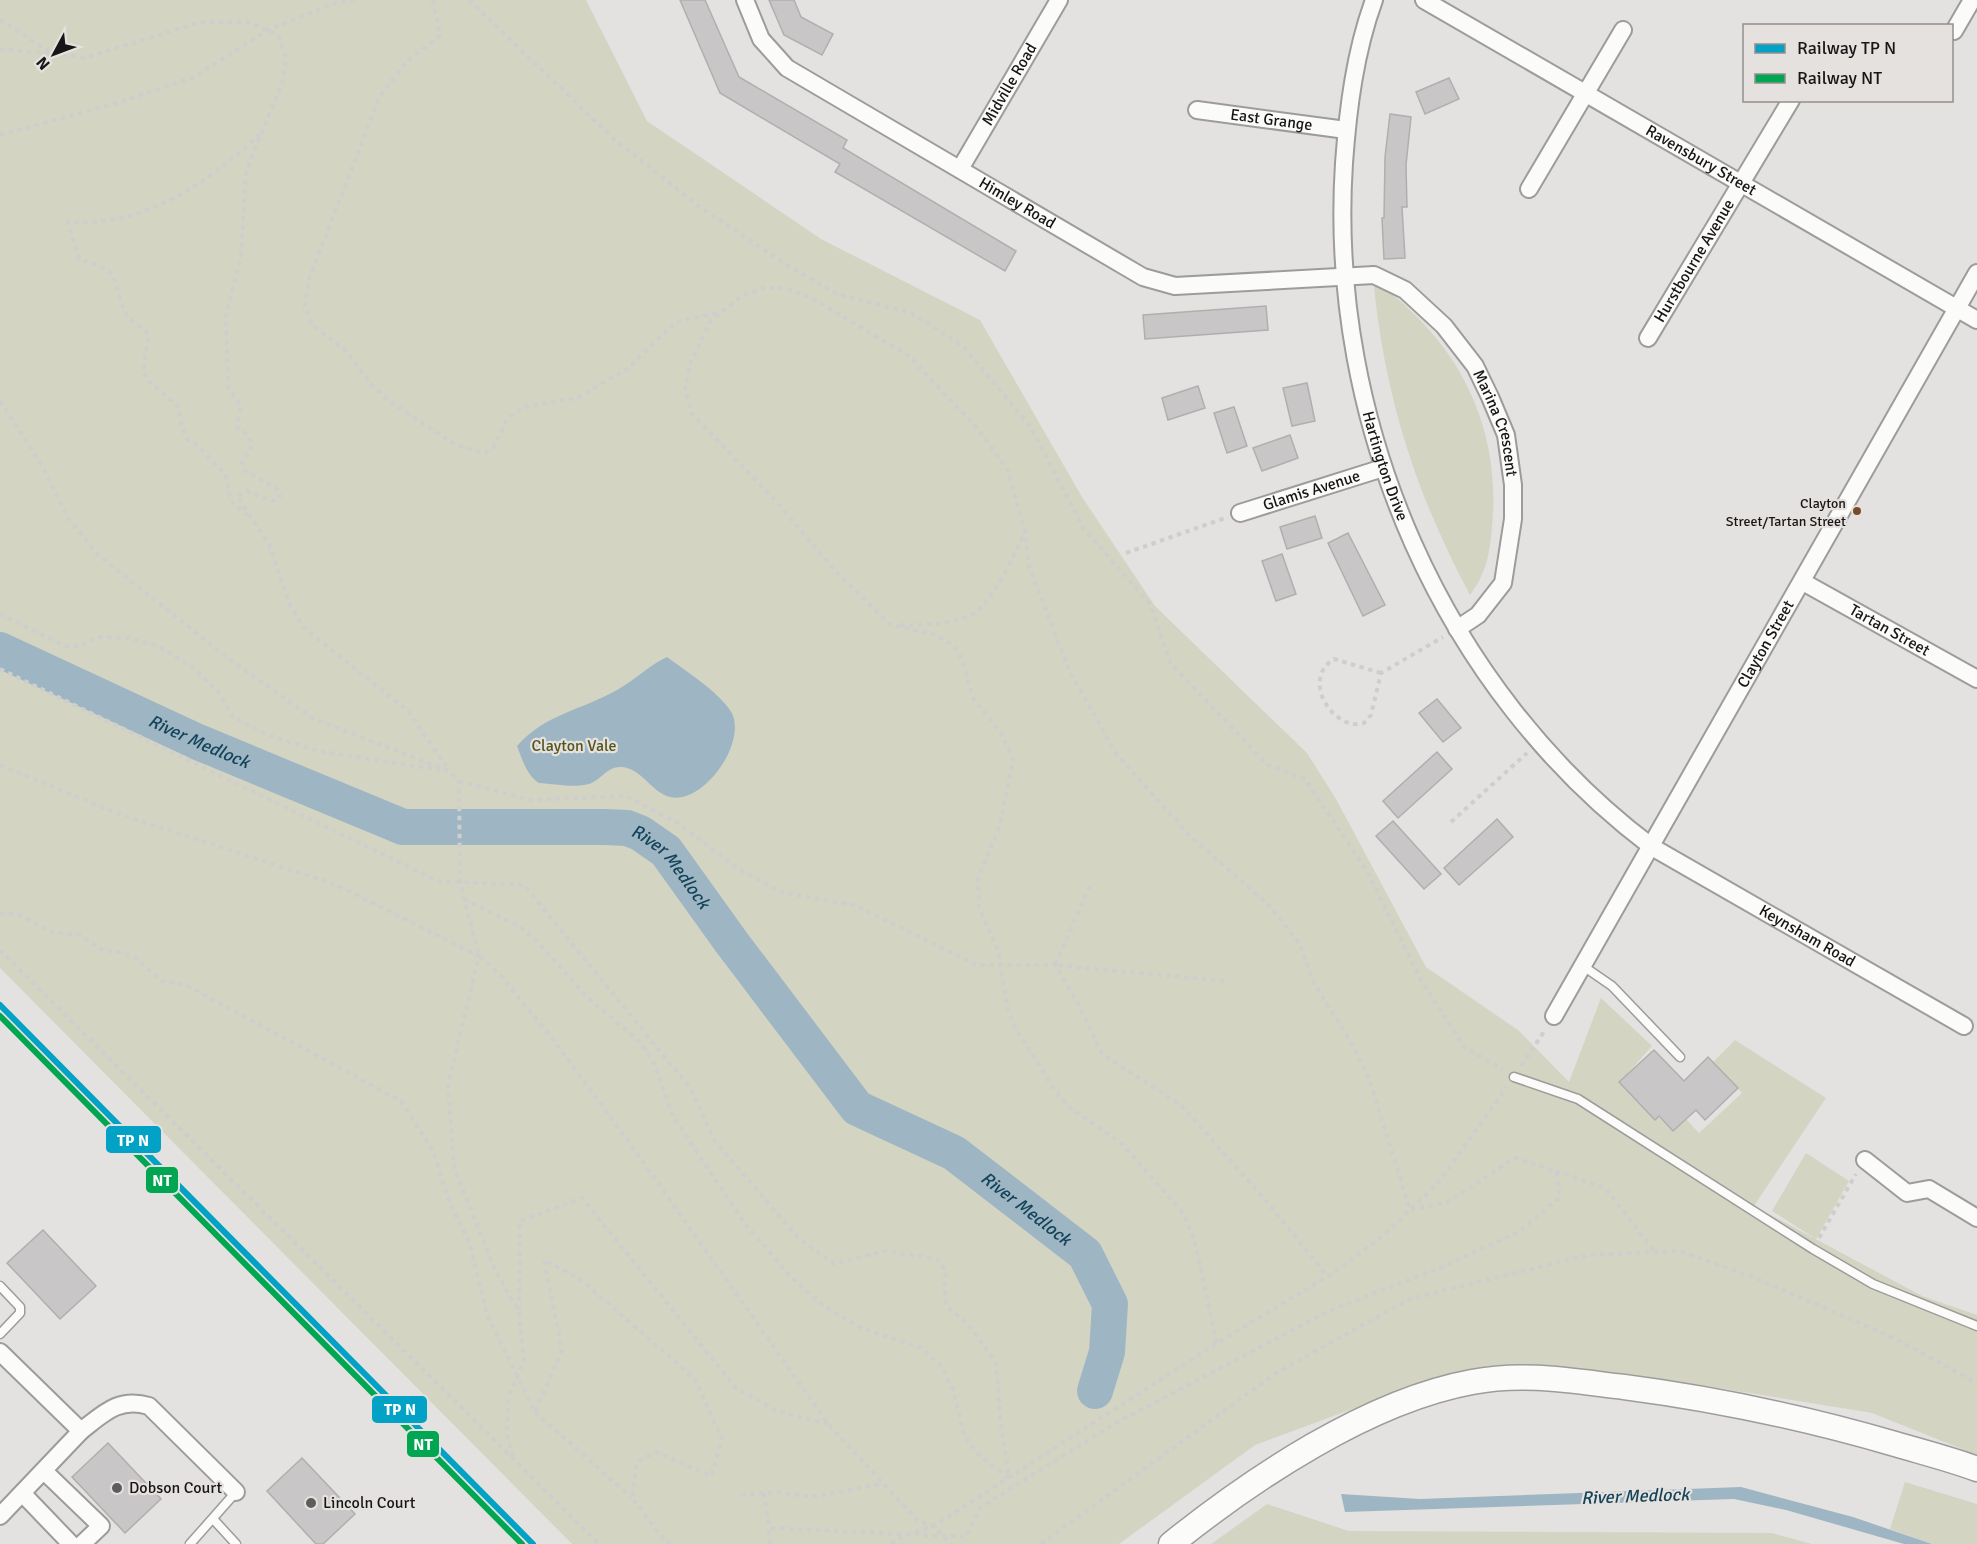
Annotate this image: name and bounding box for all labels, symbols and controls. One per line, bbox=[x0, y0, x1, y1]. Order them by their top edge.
north arrow bbox=[24, 24, 84, 84]
legend bbox=[1743, 24, 1953, 102]
text: Railway TP N bbox=[1797, 37, 1896, 59]
street label: Midville Road bbox=[978, 40, 1041, 129]
text: N bbox=[32, 52, 55, 74]
text: Railway NT bbox=[1797, 67, 1882, 89]
street label: East Grange bbox=[1229, 105, 1314, 135]
street label: Ravensbury Street bbox=[1642, 120, 1760, 200]
street label: Himley Road bbox=[975, 173, 1059, 233]
street label: Hurstbourne Avenue bbox=[1650, 196, 1739, 326]
street label: Marina Crescent bbox=[1468, 366, 1522, 478]
street label: Hartington Drive bbox=[1358, 409, 1412, 524]
street label: Glamis Avenue bbox=[1260, 466, 1363, 515]
place label: Clayton Street/Tartan Street bbox=[1726, 495, 1846, 530]
marker: Clayton Street/Tartan Street bbox=[1851, 505, 1863, 517]
street label: Clayton Street bbox=[1733, 596, 1799, 691]
street label: Tartan Street bbox=[1846, 600, 1933, 661]
water label: River Medlock bbox=[145, 710, 255, 774]
park label: Clayton Vale bbox=[531, 736, 617, 756]
water label: River Medlock bbox=[628, 820, 716, 914]
street label: Keynsham Road bbox=[1756, 901, 1859, 972]
line badge: TP N bbox=[105, 1125, 162, 1154]
text: TP N bbox=[117, 1131, 149, 1151]
line badge: NT bbox=[145, 1166, 179, 1194]
water label: River Medlock bbox=[977, 1167, 1077, 1252]
text: NT bbox=[152, 1171, 172, 1191]
line badge: TP N bbox=[371, 1395, 428, 1424]
text: TP N bbox=[384, 1400, 416, 1420]
line badge: NT bbox=[406, 1430, 440, 1458]
text: NT bbox=[413, 1435, 433, 1455]
place label: Dobson Court bbox=[129, 1478, 223, 1498]
marker: Dobson Court bbox=[110, 1481, 124, 1495]
water label: River Medlock bbox=[1581, 1483, 1691, 1509]
place label: Lincoln Court bbox=[323, 1493, 416, 1513]
marker: Lincoln Court bbox=[304, 1496, 318, 1510]

